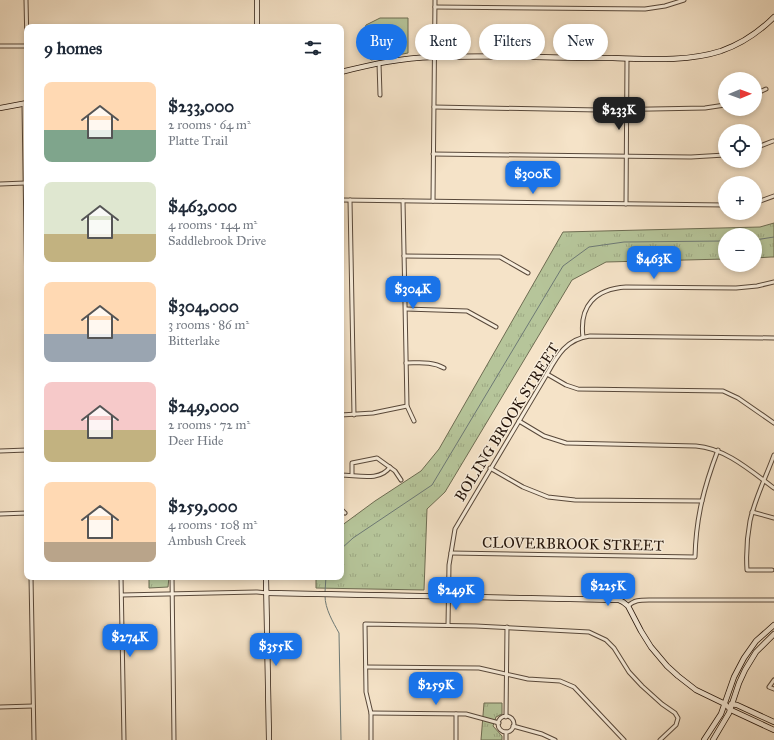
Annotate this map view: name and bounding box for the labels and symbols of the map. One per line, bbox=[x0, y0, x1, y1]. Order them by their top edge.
north arrow bbox=[718, 72, 762, 116]
pin: $233K bbox=[591, 97, 647, 131]
pin: $300K bbox=[505, 161, 561, 195]
pin: $463K bbox=[626, 246, 682, 280]
pin: $304K bbox=[385, 276, 441, 310]
street label: BOLING BROOK STREET bbox=[451, 339, 563, 505]
street label: CLOVERBROOK STREET bbox=[482, 533, 664, 555]
pin: $225K bbox=[580, 573, 636, 607]
pin: $249K bbox=[428, 577, 484, 611]
pin: $274K bbox=[102, 624, 158, 658]
pin: $355K bbox=[248, 633, 304, 667]
pin: $259K bbox=[408, 672, 464, 706]

